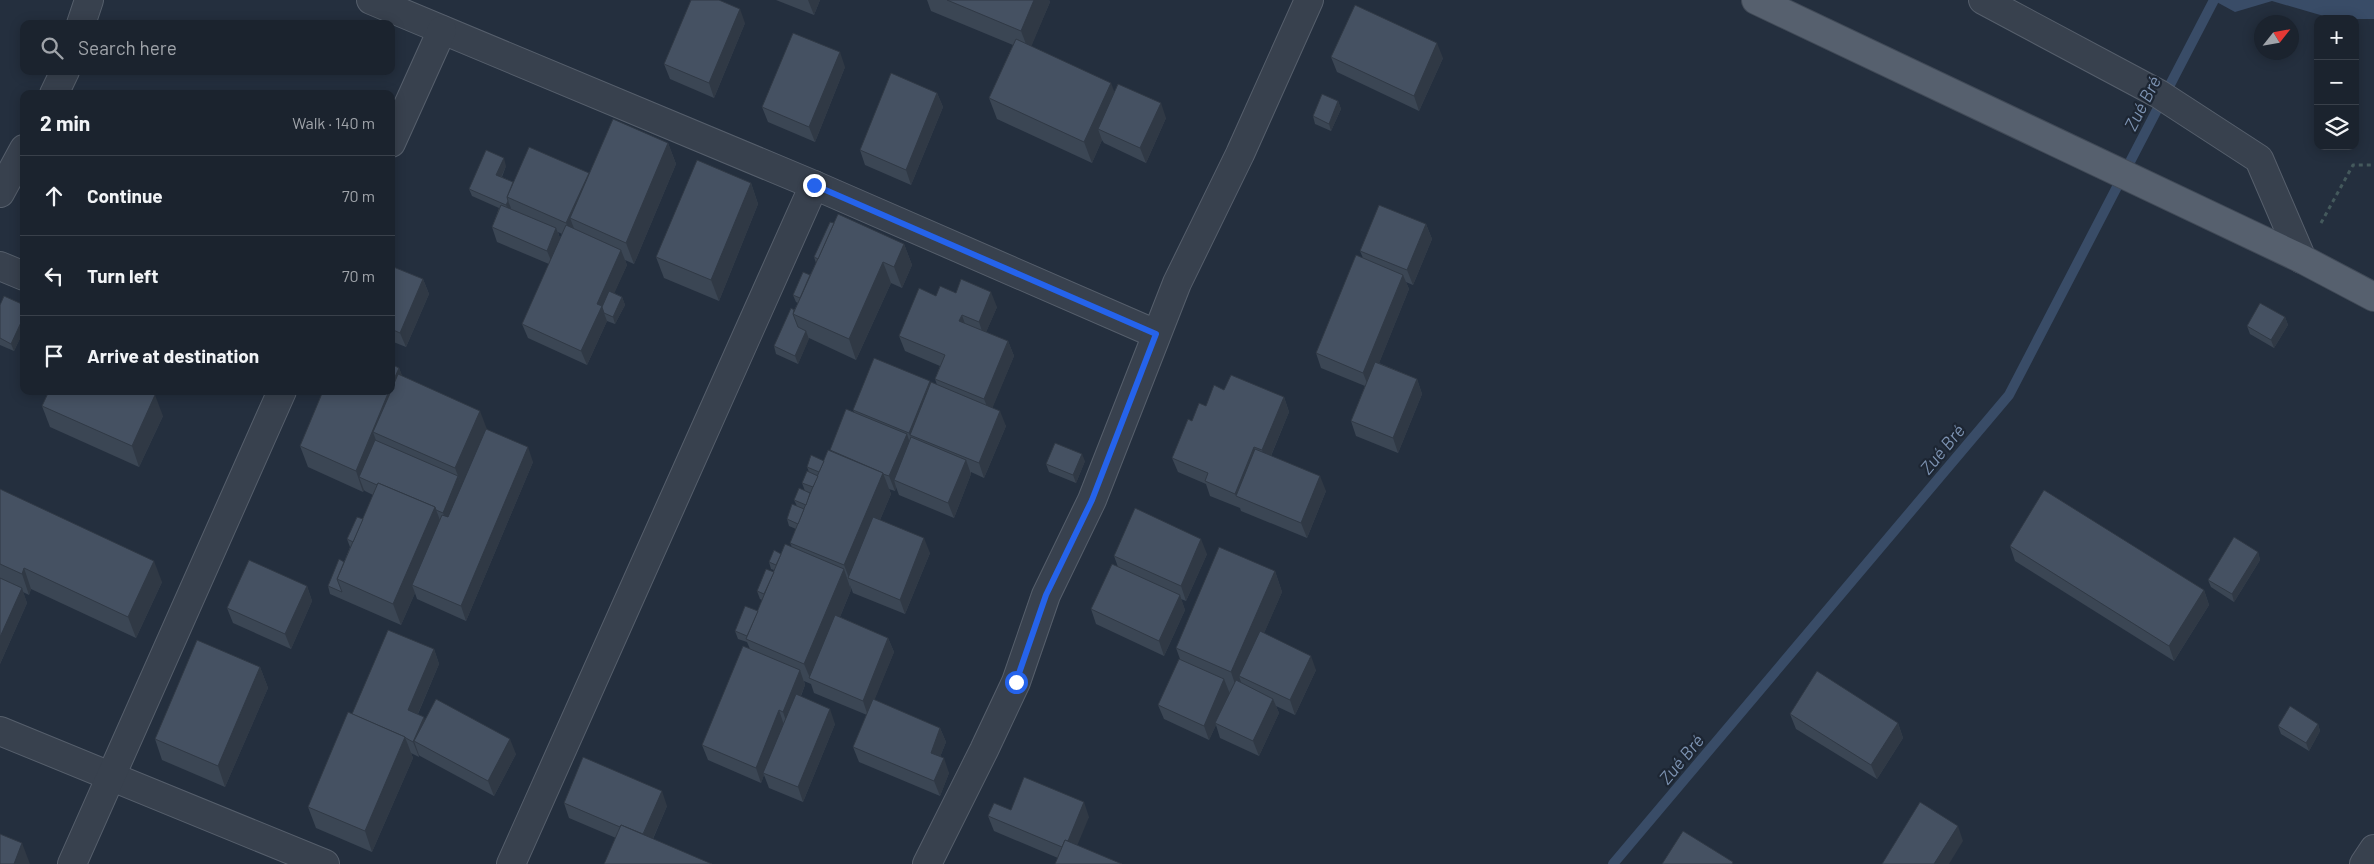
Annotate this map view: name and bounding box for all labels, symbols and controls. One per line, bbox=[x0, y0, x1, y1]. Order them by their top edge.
north arrow bbox=[2254, 15, 2299, 60]
map controls bbox=[2314, 15, 2359, 150]
button: + bbox=[2314, 15, 2359, 60]
search box bbox=[20, 20, 395, 75]
icon: search bbox=[38, 34, 66, 62]
text: Search here bbox=[78, 36, 177, 59]
button: − bbox=[2314, 60, 2359, 105]
water label: Zué Bré bbox=[2119, 72, 2165, 134]
button: layers bbox=[2314, 105, 2359, 150]
text: 2 min bbox=[40, 110, 90, 135]
text: Walk · 140 m bbox=[292, 113, 375, 132]
route end bbox=[803, 174, 826, 197]
icon: ahead bbox=[40, 182, 68, 210]
text: Continue bbox=[87, 184, 163, 207]
text: 70 m bbox=[342, 186, 375, 205]
icon: left bbox=[40, 262, 68, 290]
text: Turn left bbox=[87, 264, 158, 287]
text: 70 m bbox=[342, 266, 375, 285]
icon: arrive bbox=[40, 342, 68, 370]
text: Arrive at destination bbox=[87, 344, 259, 367]
water label: Zué Bré bbox=[1915, 420, 1969, 478]
route start bbox=[1005, 671, 1028, 694]
water label: Zué Bré bbox=[1654, 730, 1708, 788]

